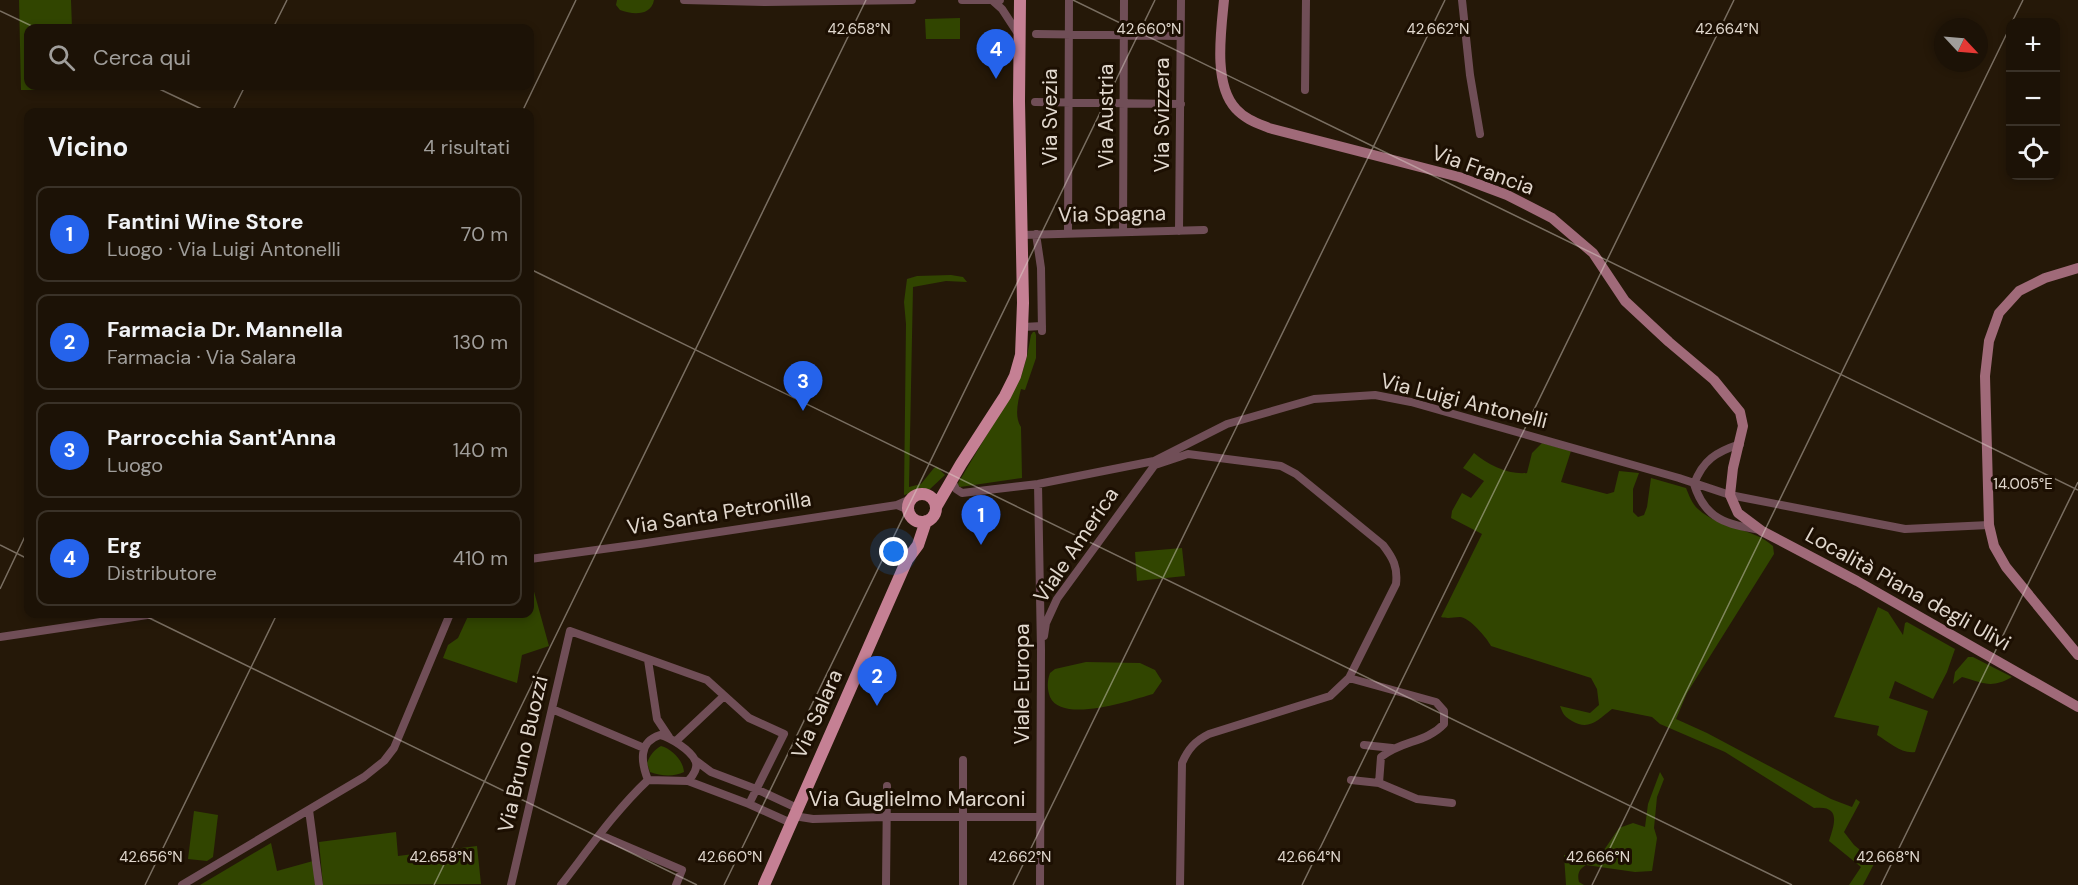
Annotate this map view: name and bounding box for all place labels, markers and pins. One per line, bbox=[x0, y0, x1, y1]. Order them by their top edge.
pin: 4 bbox=[976, 29, 1016, 79]
pin: 3 bbox=[784, 362, 822, 411]
pin: 1 bbox=[962, 496, 1000, 545]
pin: 2 bbox=[858, 656, 896, 706]

